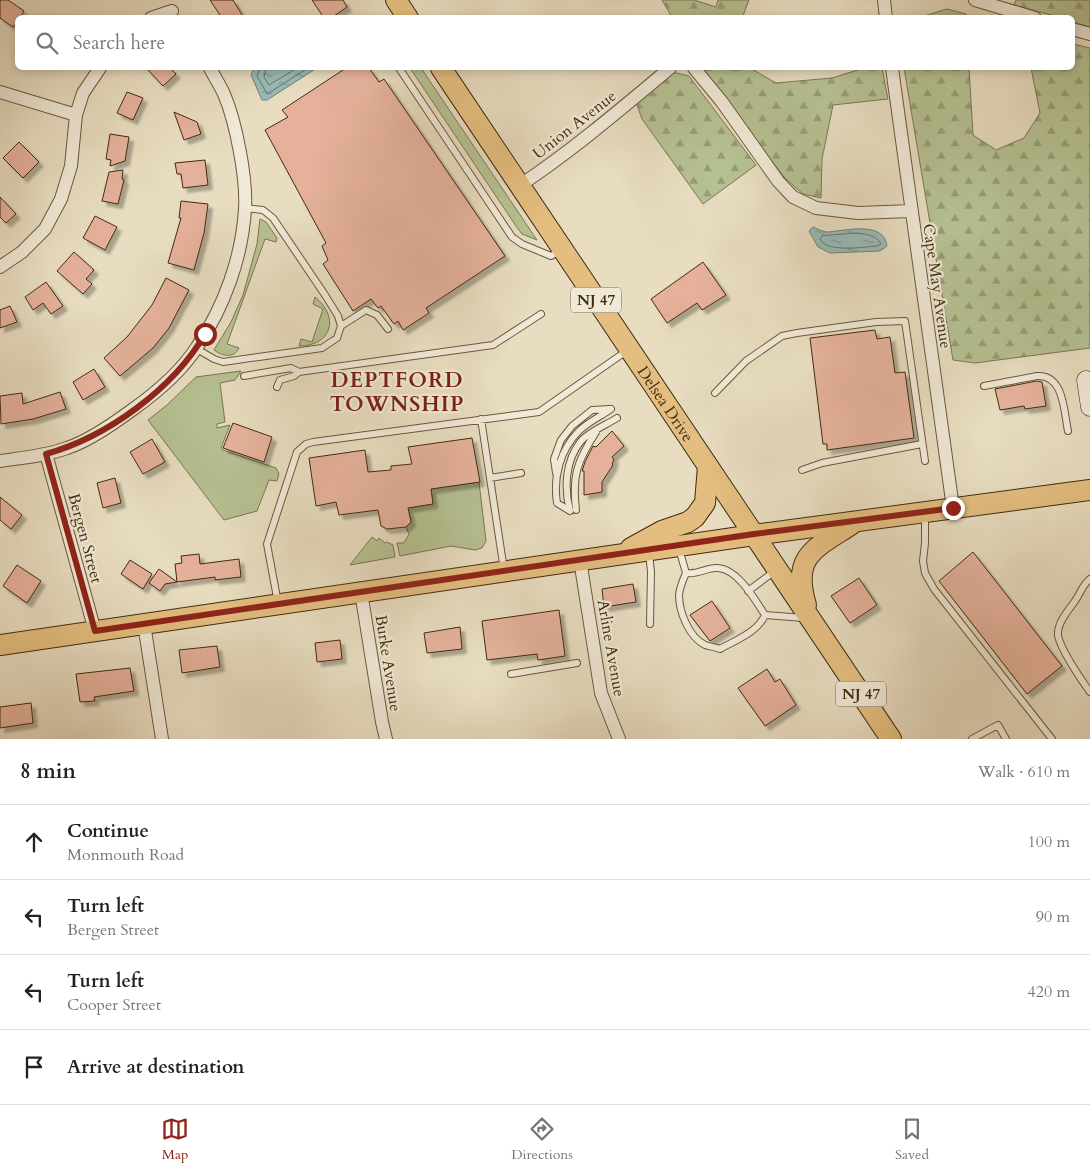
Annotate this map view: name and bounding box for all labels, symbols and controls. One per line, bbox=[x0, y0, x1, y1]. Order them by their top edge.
search box bbox=[15, 15, 1075, 70]
icon: search bbox=[33, 29, 61, 57]
text: Search here bbox=[73, 30, 165, 56]
street label: Union Avenue bbox=[528, 85, 621, 164]
street label: Cape May Avenue bbox=[917, 222, 957, 350]
road number: NJ 47 bbox=[571, 288, 621, 312]
route start bbox=[194, 323, 217, 346]
street label: Delsea Drive bbox=[632, 362, 699, 446]
district label: DEPTFORD TOWNSHIP bbox=[330, 366, 464, 419]
street label: Bergen Street bbox=[62, 491, 108, 586]
route end bbox=[942, 497, 965, 520]
street label: Arline Avenue bbox=[592, 598, 630, 699]
street label: Burke Avenue bbox=[370, 613, 407, 713]
road number: NJ 47 bbox=[836, 682, 886, 706]
text: 8 min bbox=[20, 757, 76, 786]
text: Walk · 610 m bbox=[978, 761, 1070, 783]
text: Continue bbox=[67, 818, 149, 844]
icon: ahead bbox=[20, 828, 48, 856]
text: 100 m bbox=[1028, 831, 1070, 853]
text: Monmouth Road bbox=[67, 844, 184, 866]
text: Turn left bbox=[67, 893, 144, 919]
icon: left bbox=[20, 903, 48, 931]
text: 90 m bbox=[1036, 906, 1070, 928]
text: Bergen Street bbox=[67, 919, 159, 941]
text: Turn left bbox=[67, 968, 144, 994]
icon: left bbox=[20, 978, 48, 1006]
text: 420 m bbox=[1028, 981, 1070, 1003]
text: Cooper Street bbox=[67, 994, 161, 1016]
icon: arrive bbox=[20, 1053, 48, 1081]
text: Arrive at destination bbox=[67, 1054, 244, 1080]
tab: Map bbox=[161, 1115, 189, 1164]
tab: Directions bbox=[511, 1115, 573, 1164]
tab: Saved bbox=[895, 1115, 929, 1164]

